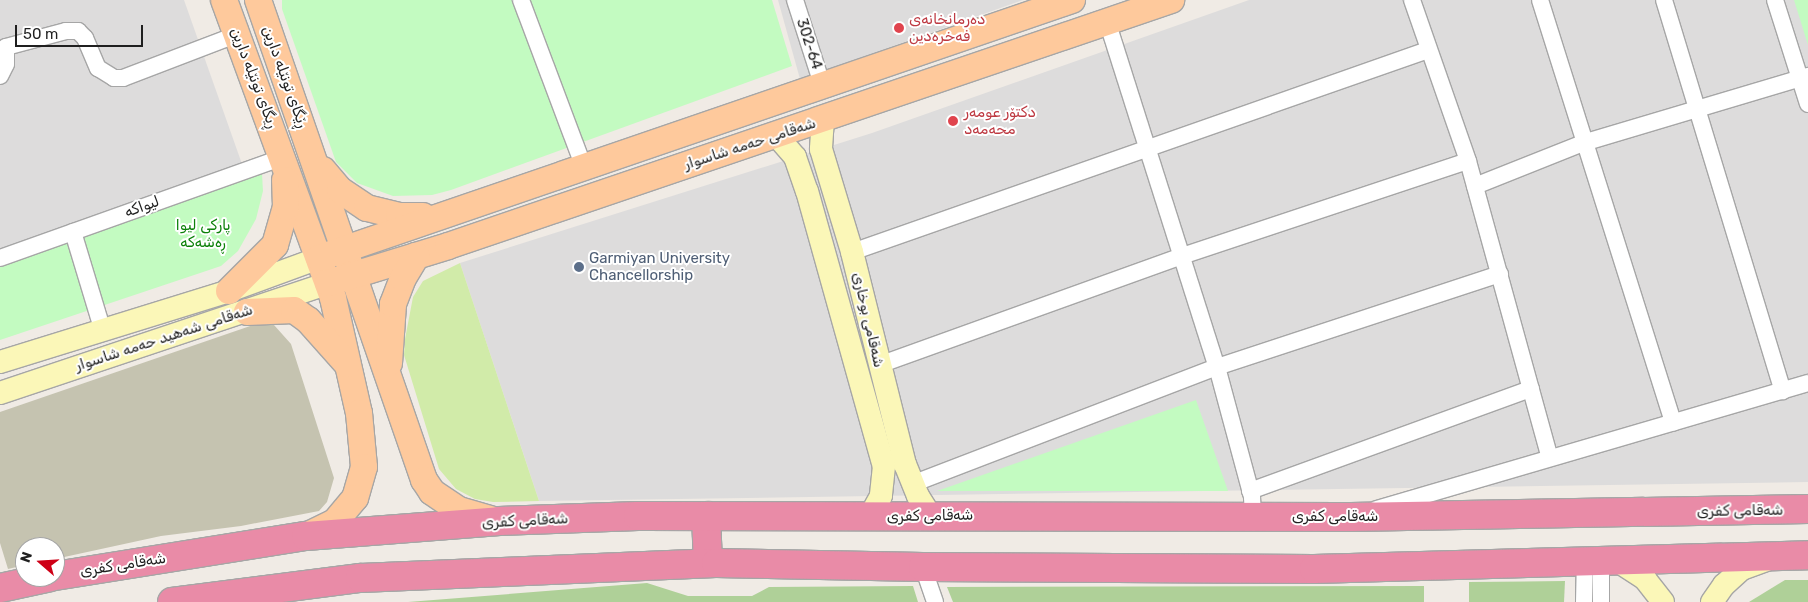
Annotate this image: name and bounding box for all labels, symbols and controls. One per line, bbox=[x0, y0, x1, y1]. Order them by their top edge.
place label: دەرمانخانەی فەخرەدین bbox=[909, 10, 985, 45]
scale bar bbox=[18, 15, 145, 47]
street label: 302-64 bbox=[792, 16, 826, 72]
marker: دەرمانخانەی فەخرەدین bbox=[893, 22, 905, 34]
street label: ڕێگای تونێلە دارین bbox=[258, 24, 312, 130]
text: 50 m bbox=[23, 25, 58, 43]
street label: ڕیگای تونێلە دارین bbox=[227, 25, 281, 131]
place label: دکتۆر عومەر محەمەد bbox=[964, 103, 1036, 138]
street label: شەقامی حەمە شاسوار bbox=[682, 114, 818, 174]
marker: دکتۆر عومەر محەمەد bbox=[946, 114, 960, 128]
street label: لیواکە bbox=[122, 192, 162, 222]
park label: پارکی لیوا ڕەشەکە bbox=[176, 216, 230, 251]
place label: Garmiyan University Chancellorship bbox=[589, 249, 730, 284]
marker: Garmiyan University Chancellorship bbox=[573, 261, 585, 273]
street label: شەقامی بوخاری bbox=[848, 271, 888, 369]
street label: شەقامی شەهید حەمە شاسوار bbox=[73, 301, 255, 375]
street label: شەقامی کفری bbox=[1696, 501, 1784, 521]
street label: شەقامی کفری bbox=[886, 506, 974, 526]
street label: شەقامی کفری bbox=[1292, 508, 1378, 526]
street label: شەقامی کفری bbox=[481, 510, 569, 532]
north arrow bbox=[15, 537, 65, 587]
street label: شەقامی کفری bbox=[79, 549, 167, 581]
text: N bbox=[17, 550, 36, 565]

